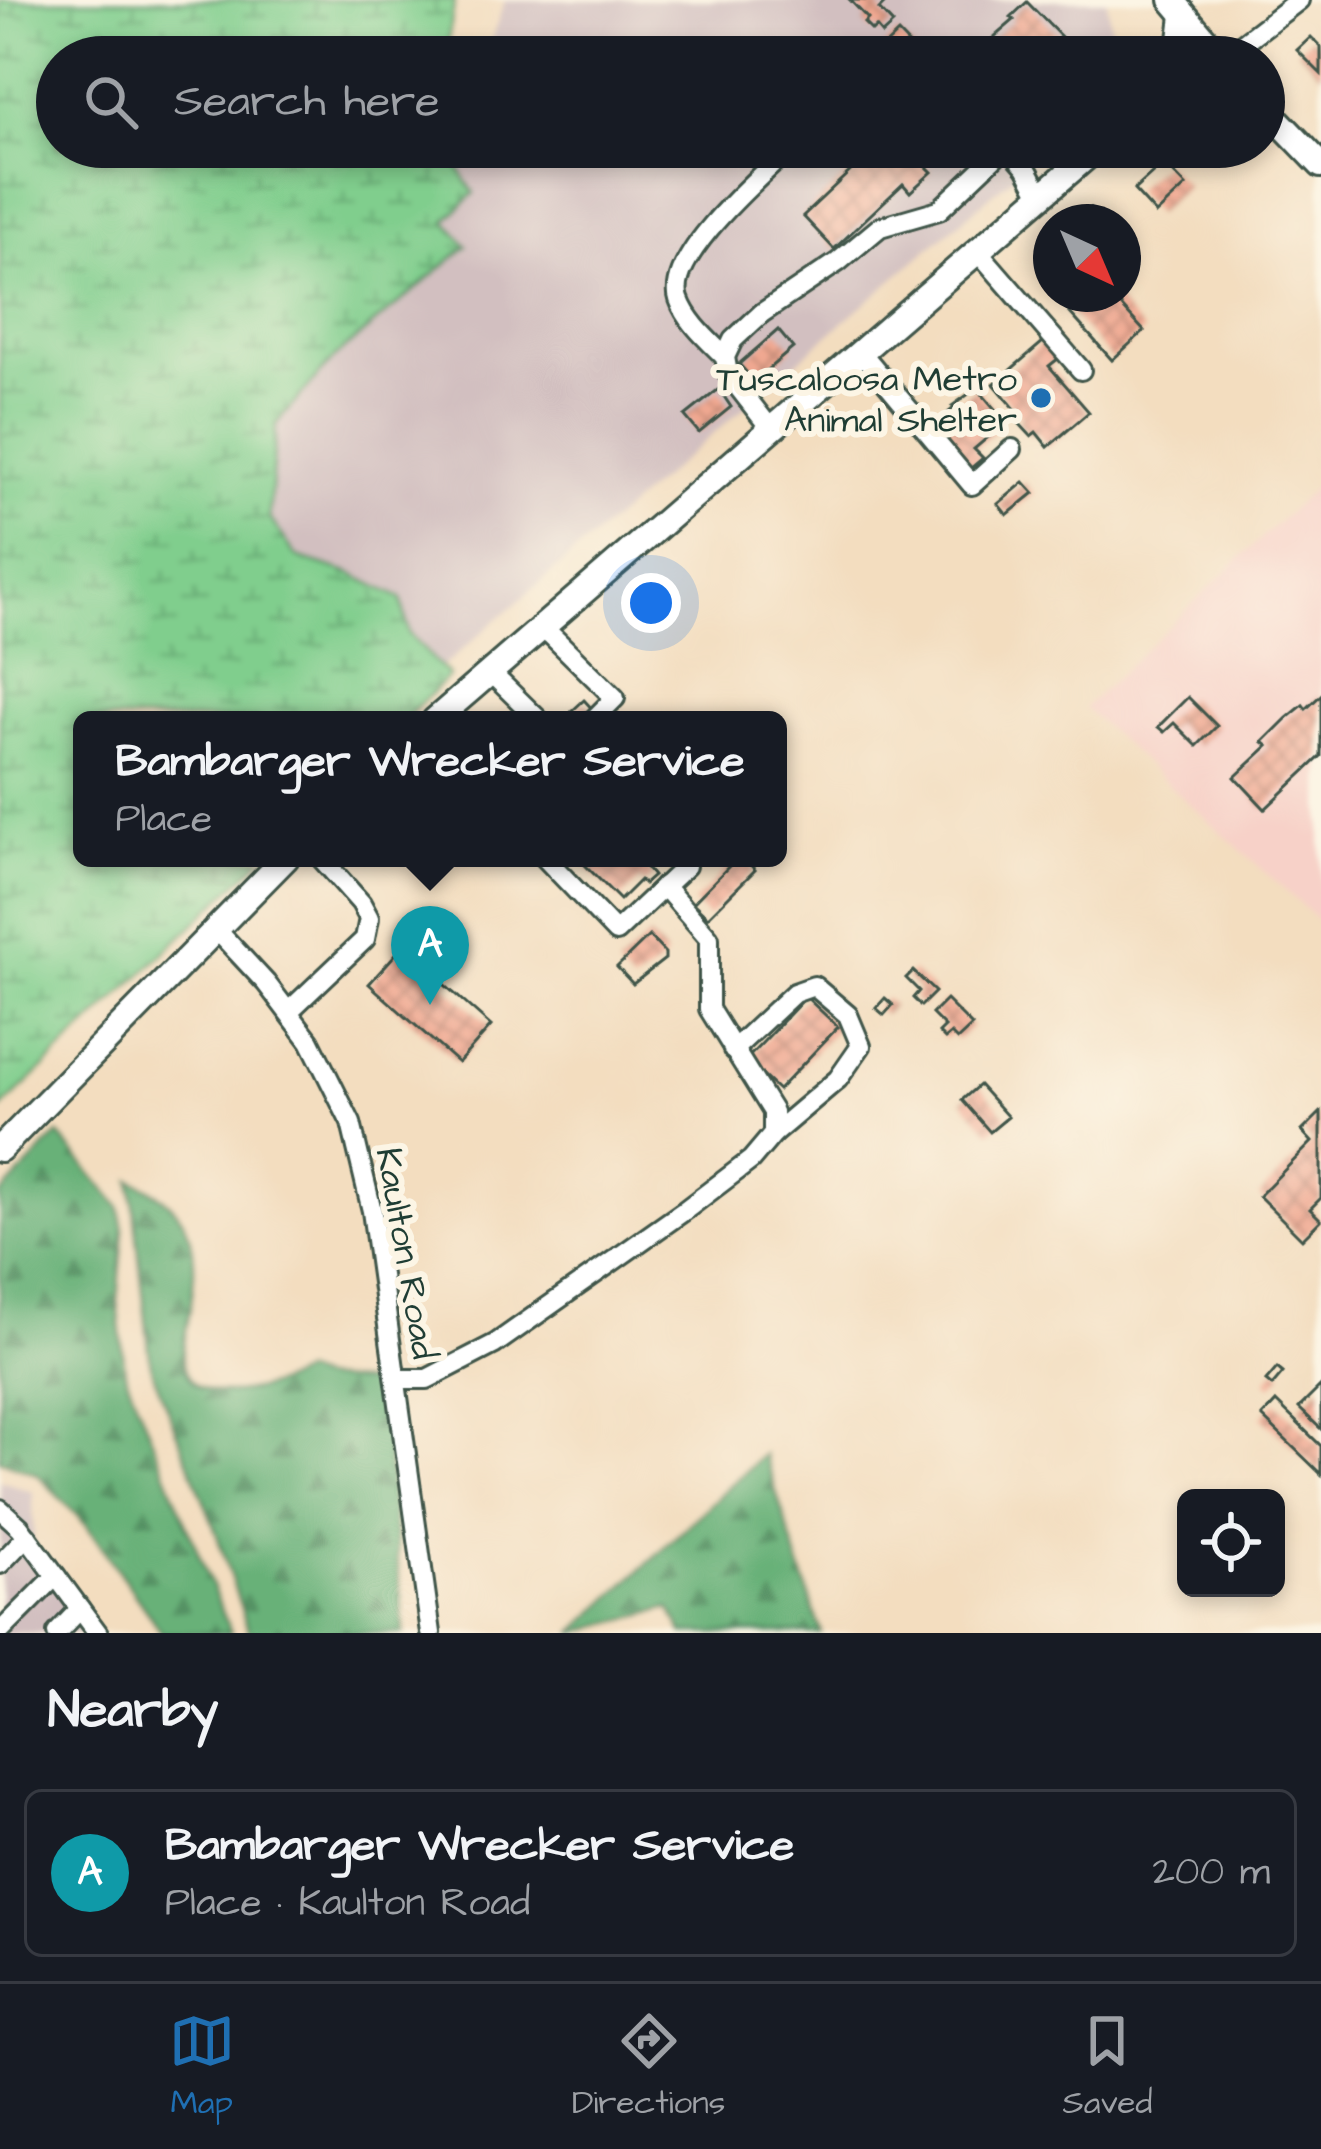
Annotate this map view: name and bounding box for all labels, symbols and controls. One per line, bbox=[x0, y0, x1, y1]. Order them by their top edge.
search box bbox=[36, 36, 1285, 168]
icon: search bbox=[78, 69, 144, 135]
text: Search here bbox=[174, 71, 440, 133]
north arrow bbox=[1033, 204, 1141, 312]
place label: Tuscaloosa Metro Animal Shelter bbox=[716, 354, 1017, 446]
marker: Tuscaloosa Metro Animal Shelter bbox=[1028, 385, 1054, 411]
your location bbox=[621, 573, 681, 633]
popup bbox=[73, 711, 787, 867]
text: Bambarger Wrecker Service bbox=[115, 731, 745, 793]
text: Place bbox=[115, 793, 212, 847]
pin: A bbox=[391, 906, 469, 1005]
street label: Kaulton Road bbox=[362, 1144, 449, 1363]
map controls bbox=[1177, 1489, 1285, 1597]
button: locate bbox=[1177, 1489, 1285, 1597]
text: Nearby bbox=[48, 1676, 218, 1747]
text: Bambarger Wrecker Service bbox=[165, 1815, 794, 1877]
text: A bbox=[78, 1846, 102, 1900]
text: 200 m bbox=[1153, 1846, 1270, 1900]
text: Place · Kaulton Road bbox=[165, 1877, 530, 1931]
tab: Map bbox=[169, 2008, 235, 2126]
tab: Directions bbox=[572, 2008, 725, 2126]
tab: Saved bbox=[1062, 2008, 1152, 2126]

